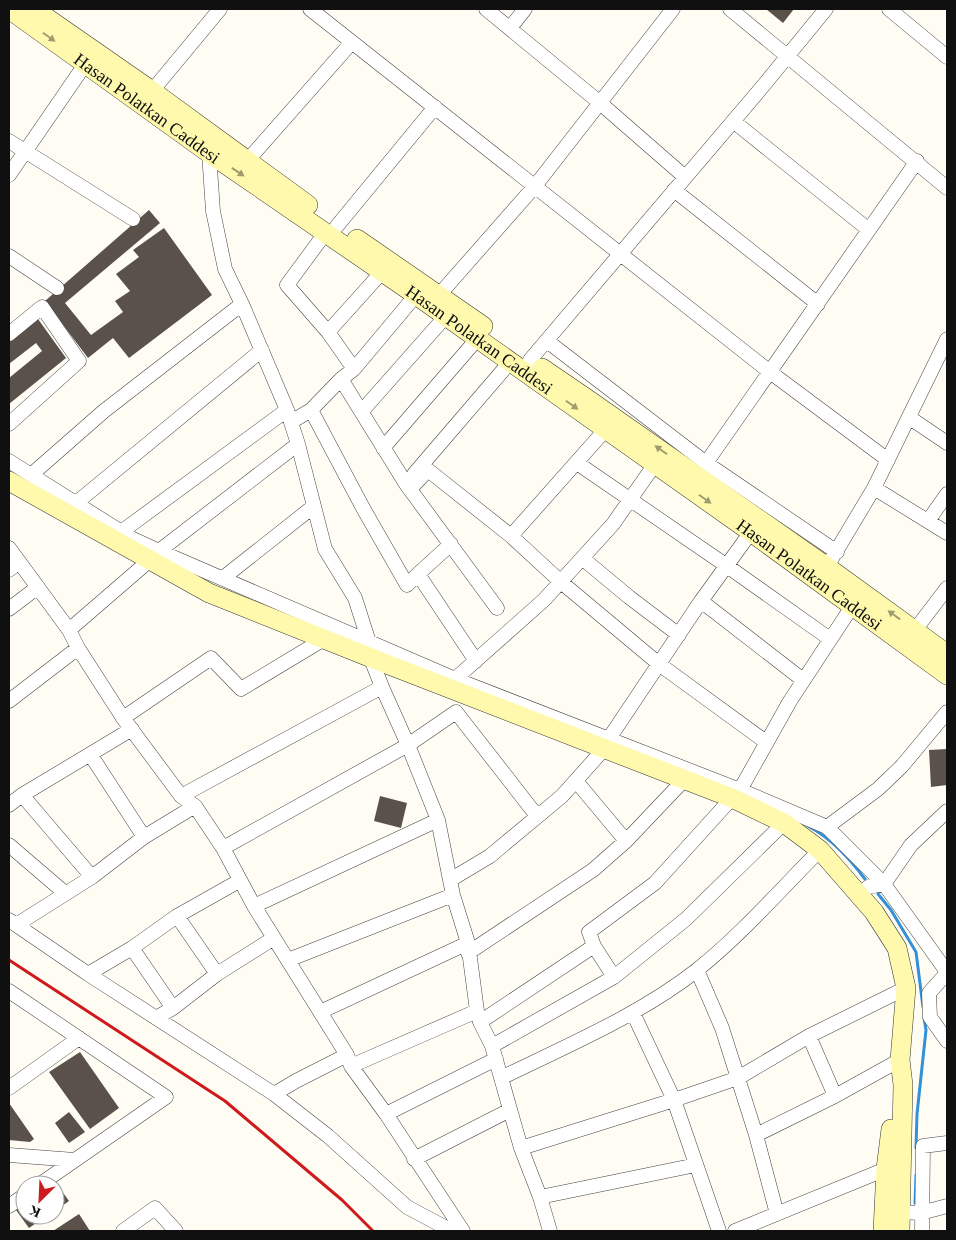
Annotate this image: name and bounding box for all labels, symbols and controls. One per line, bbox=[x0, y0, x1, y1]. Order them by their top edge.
one-way arrow bbox=[42, 32, 56, 42]
street label: Hasan Polatkan Caddesi bbox=[70, 49, 224, 168]
one-way arrow bbox=[231, 167, 245, 177]
street label: Hasan Polatkan Caddesi bbox=[402, 281, 557, 399]
one-way arrow bbox=[565, 400, 579, 410]
one-way arrow bbox=[654, 445, 668, 455]
one-way arrow bbox=[698, 494, 712, 504]
street label: Hasan Polatkan Caddesi bbox=[733, 515, 886, 634]
one-way arrow bbox=[887, 610, 901, 620]
north arrow bbox=[15, 1175, 65, 1225]
text: K bbox=[27, 1202, 43, 1220]

